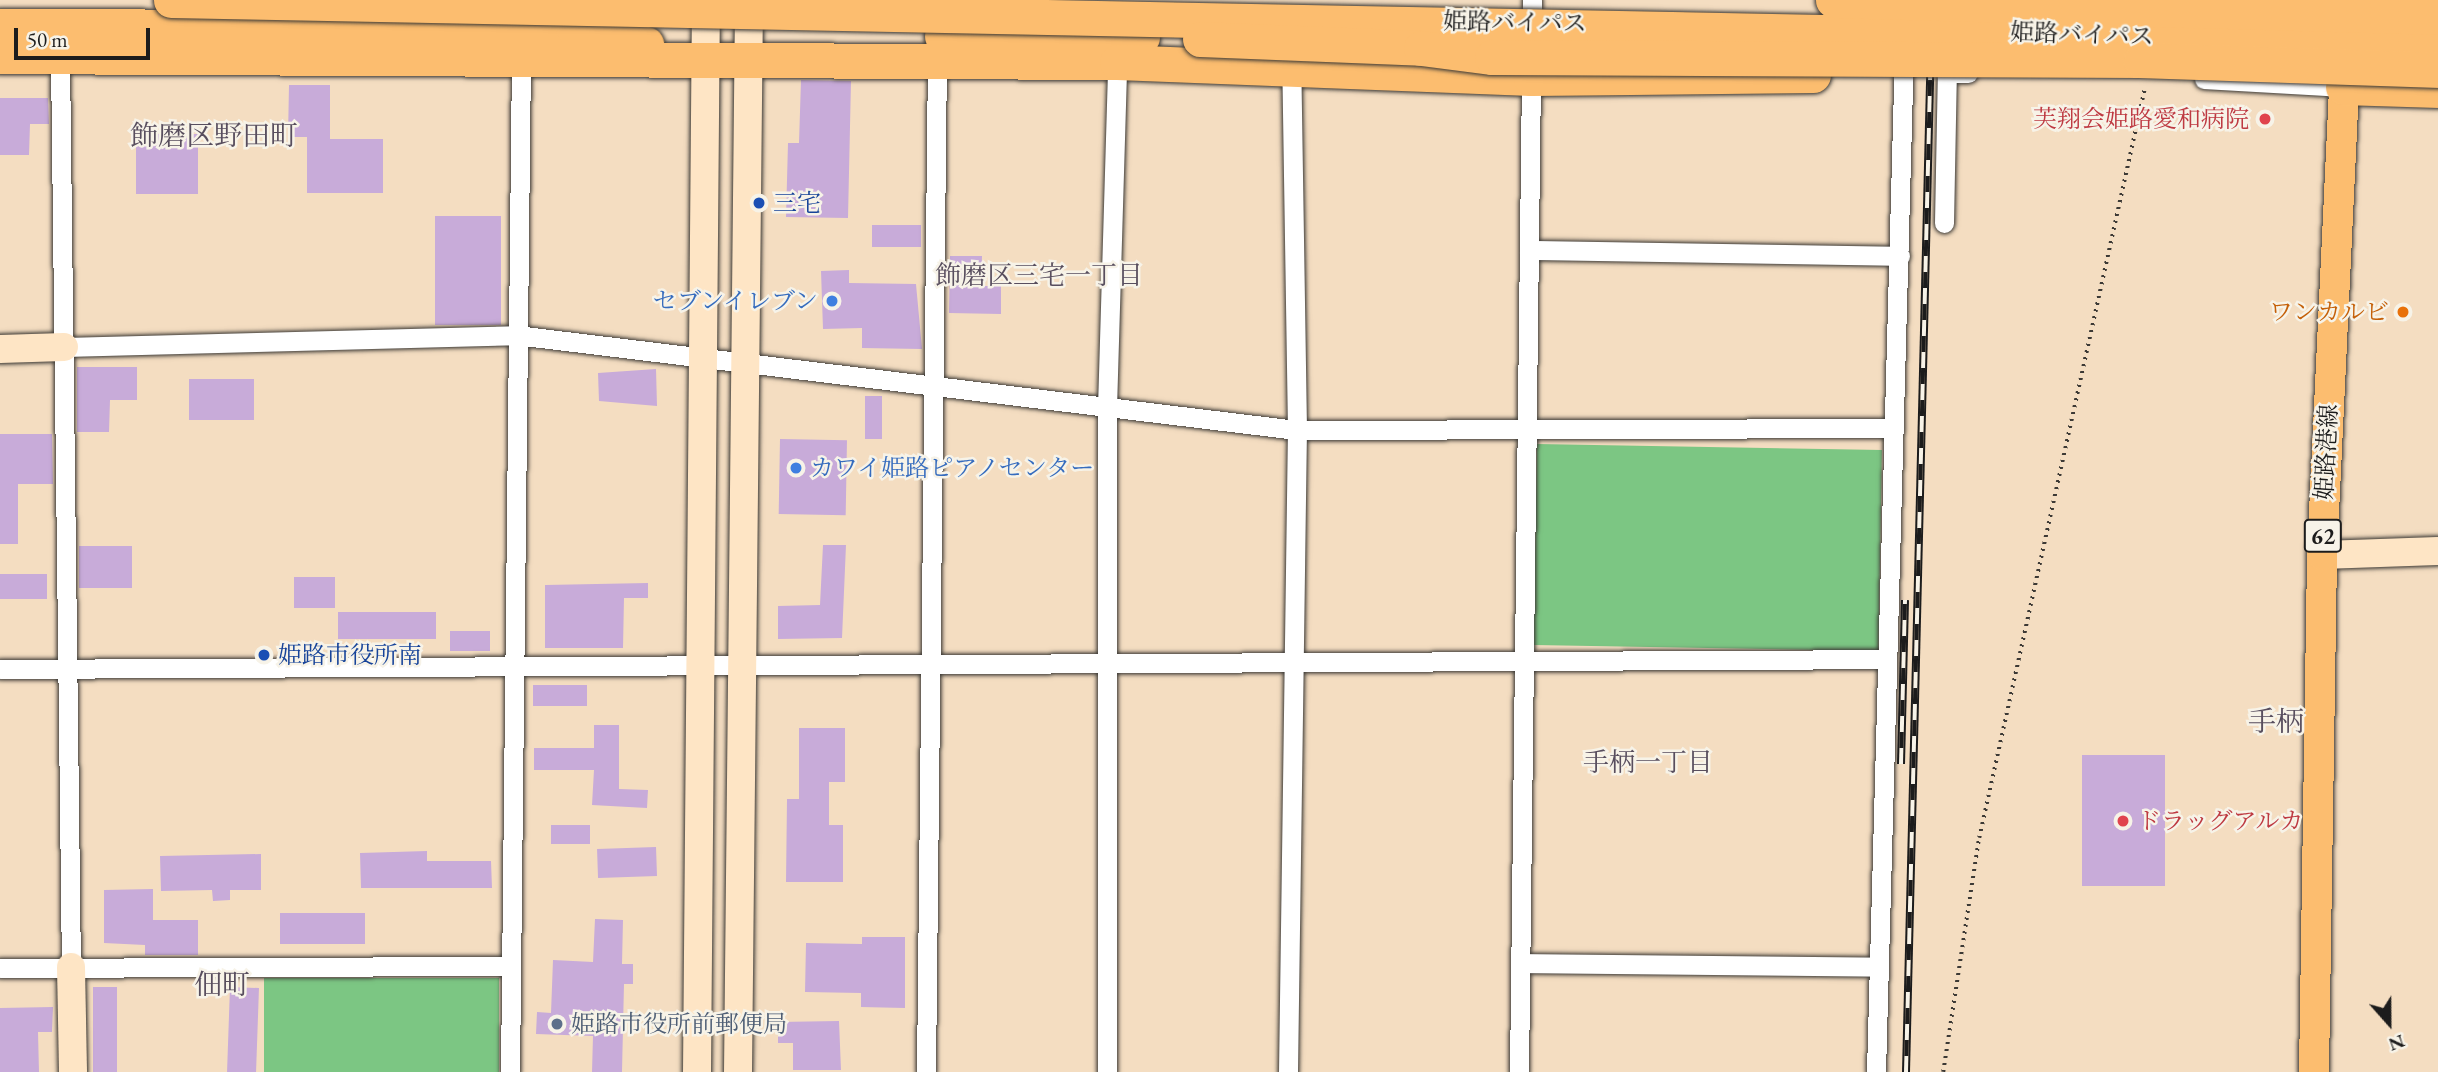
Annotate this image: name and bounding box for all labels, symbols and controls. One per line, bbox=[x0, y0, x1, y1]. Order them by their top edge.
street label: 姫路バイパス bbox=[1443, 6, 1587, 38]
scale bar bbox=[18, 14, 154, 58]
street label: 姫路バイパス bbox=[2010, 17, 2154, 51]
text: 50 m bbox=[27, 26, 68, 53]
place label: 芙翔会姫路愛和病院 bbox=[2033, 105, 2249, 133]
marker: 芙翔会姫路愛和病院 bbox=[2255, 109, 2275, 129]
district label: 飾磨区野田町 bbox=[130, 118, 298, 152]
place label: 三宅 bbox=[773, 189, 821, 217]
marker: 三宅 bbox=[751, 195, 767, 211]
district label: 飾磨区三宅一丁目 bbox=[935, 260, 1143, 292]
place label: セブンイレブン bbox=[650, 287, 818, 315]
marker: セブンイレブン bbox=[824, 293, 840, 309]
place label: ワンカルビ bbox=[2269, 298, 2389, 326]
marker: ワンカルビ bbox=[2395, 304, 2411, 320]
street label: 姫路港線 bbox=[2309, 403, 2343, 501]
place label: カワイ姫路ピアノセンター bbox=[810, 454, 1098, 482]
marker: カワイ姫路ピアノセンター bbox=[788, 460, 804, 476]
road number: 62 bbox=[2304, 516, 2342, 556]
place label: 姫路市役所南 bbox=[278, 641, 422, 669]
marker: 姫路市役所南 bbox=[256, 647, 272, 663]
district label: 手柄 bbox=[2248, 704, 2304, 738]
district label: 手柄一丁目 bbox=[1583, 747, 1713, 779]
place label: ドラッグアルカ bbox=[2137, 807, 2305, 835]
marker: ドラッグアルカ bbox=[2115, 813, 2131, 829]
district label: 佃町 bbox=[194, 967, 250, 1001]
north arrow bbox=[2354, 988, 2424, 1058]
place label: 姫路市役所前郵便局 bbox=[571, 1010, 787, 1038]
marker: 姫路市役所前郵便局 bbox=[549, 1016, 565, 1032]
text: N bbox=[2385, 1029, 2408, 1057]

